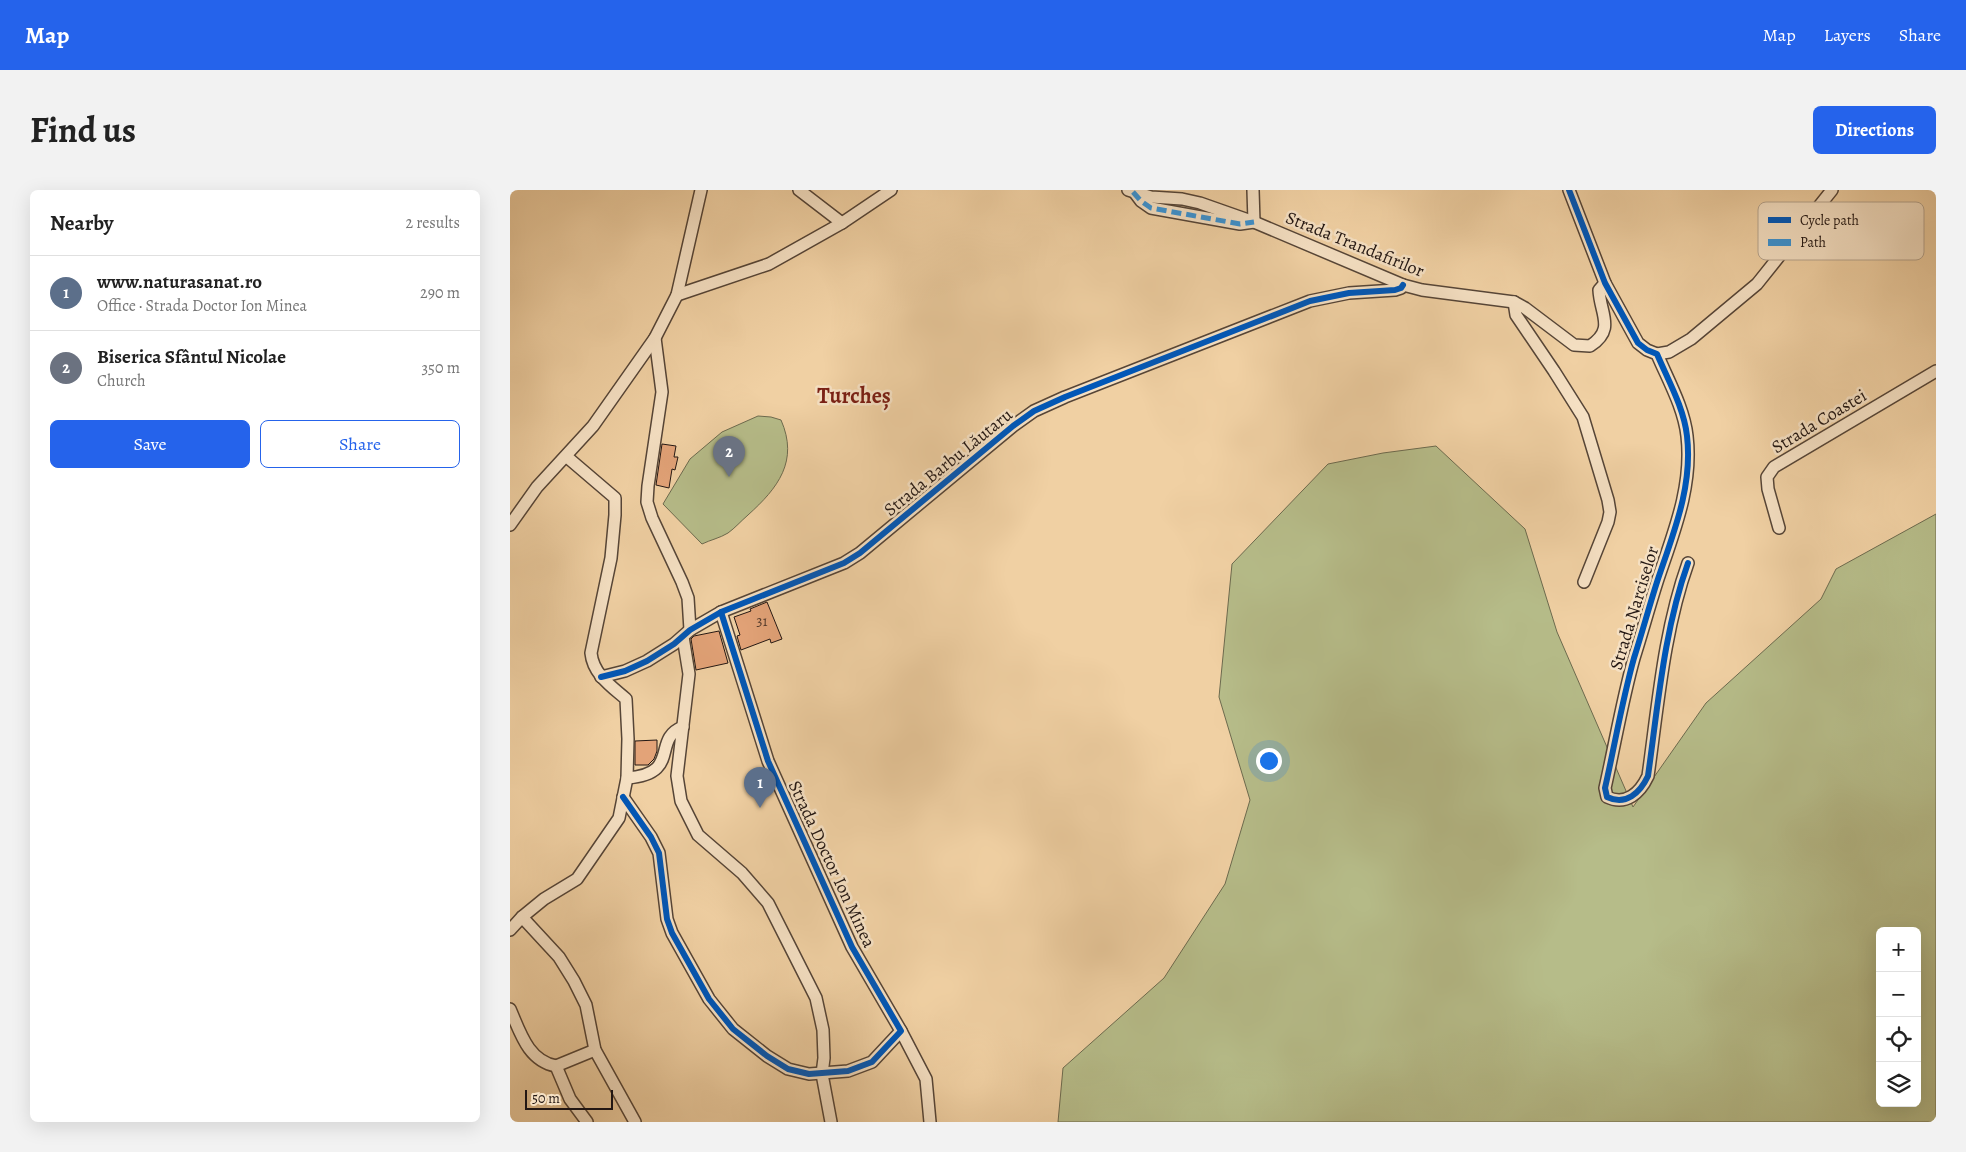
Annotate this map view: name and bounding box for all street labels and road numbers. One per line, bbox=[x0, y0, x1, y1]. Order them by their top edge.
street label: Strada Trandafirilor bbox=[1282, 205, 1428, 283]
street label: Strada Coastei bbox=[1767, 383, 1871, 459]
street label: Strada Barbu Lăutaru bbox=[879, 403, 1017, 521]
street label: Strada Narciselor bbox=[1604, 543, 1664, 673]
street label: Strada Doctor Ion Minea bbox=[783, 777, 882, 952]

